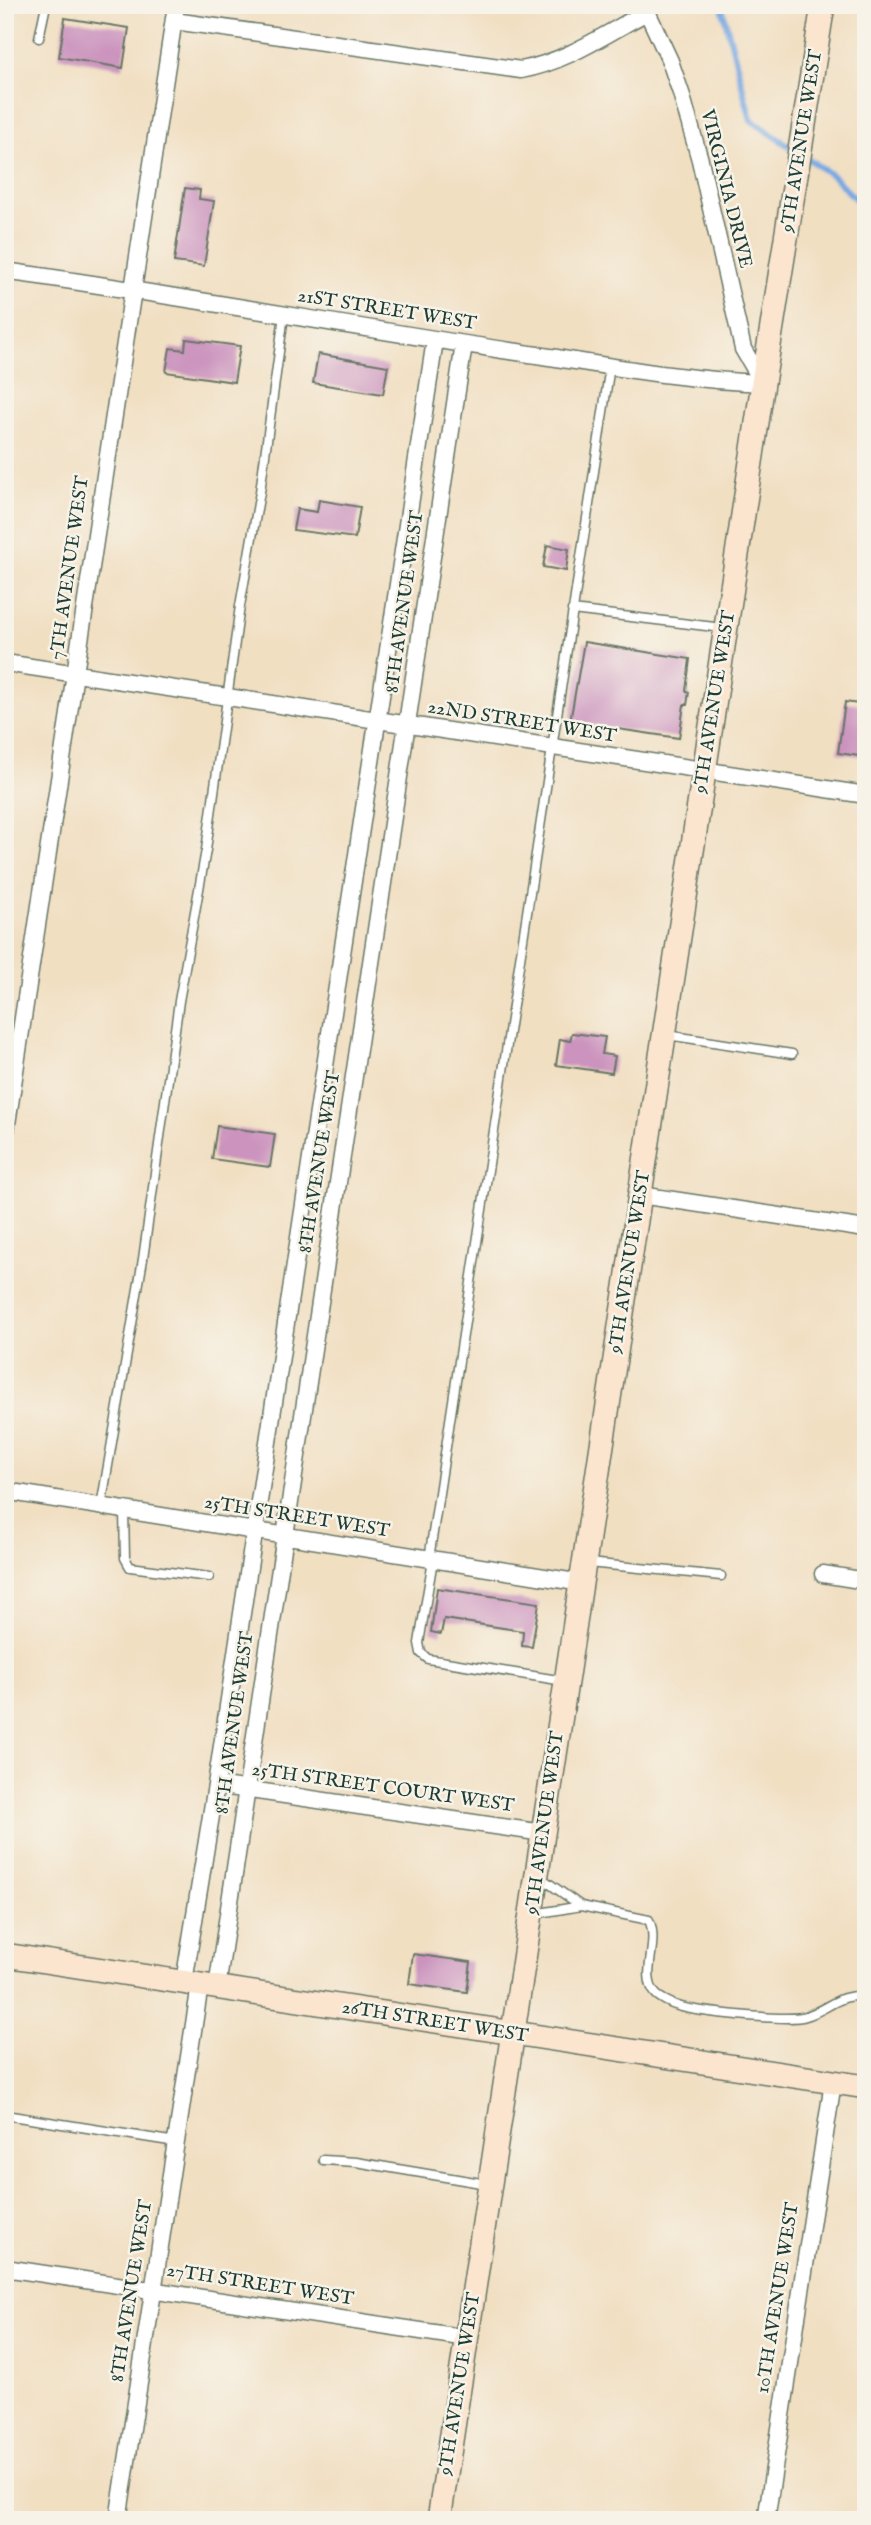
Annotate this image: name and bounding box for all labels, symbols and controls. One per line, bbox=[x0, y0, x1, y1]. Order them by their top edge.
street label: 9TH AVENUE WEST bbox=[776, 48, 828, 235]
street label: VIRGINIA DRIVE bbox=[694, 106, 757, 271]
street label: 21ST STREET WEST bbox=[296, 284, 478, 336]
street label: 7TH AVENUE WEST bbox=[45, 474, 95, 662]
street label: 8TH AVENUE WEST bbox=[380, 509, 430, 695]
street label: 9TH AVENUE WEST bbox=[689, 609, 741, 796]
street label: 22ND STREET WEST bbox=[426, 695, 618, 749]
street label: 8TH AVENUE WEST bbox=[294, 1069, 346, 1255]
street label: 9TH AVENUE WEST bbox=[604, 1169, 656, 1356]
street label: 25TH STREET WEST bbox=[203, 1491, 391, 1544]
street label: 8TH AVENUE WEST bbox=[210, 1630, 260, 1816]
street label: 9TH AVENUE WEST bbox=[520, 1730, 570, 1917]
street label: 25TH STREET COURT WEST bbox=[250, 1758, 516, 1818]
street label: 26TH STREET WEST bbox=[340, 1995, 530, 2049]
street label: 8TH AVENUE WEST bbox=[106, 2198, 158, 2384]
street label: 10TH AVENUE WEST bbox=[751, 2201, 805, 2395]
street label: 27TH STREET WEST bbox=[165, 2258, 355, 2312]
street label: 9TH AVENUE WEST bbox=[434, 2291, 486, 2478]

